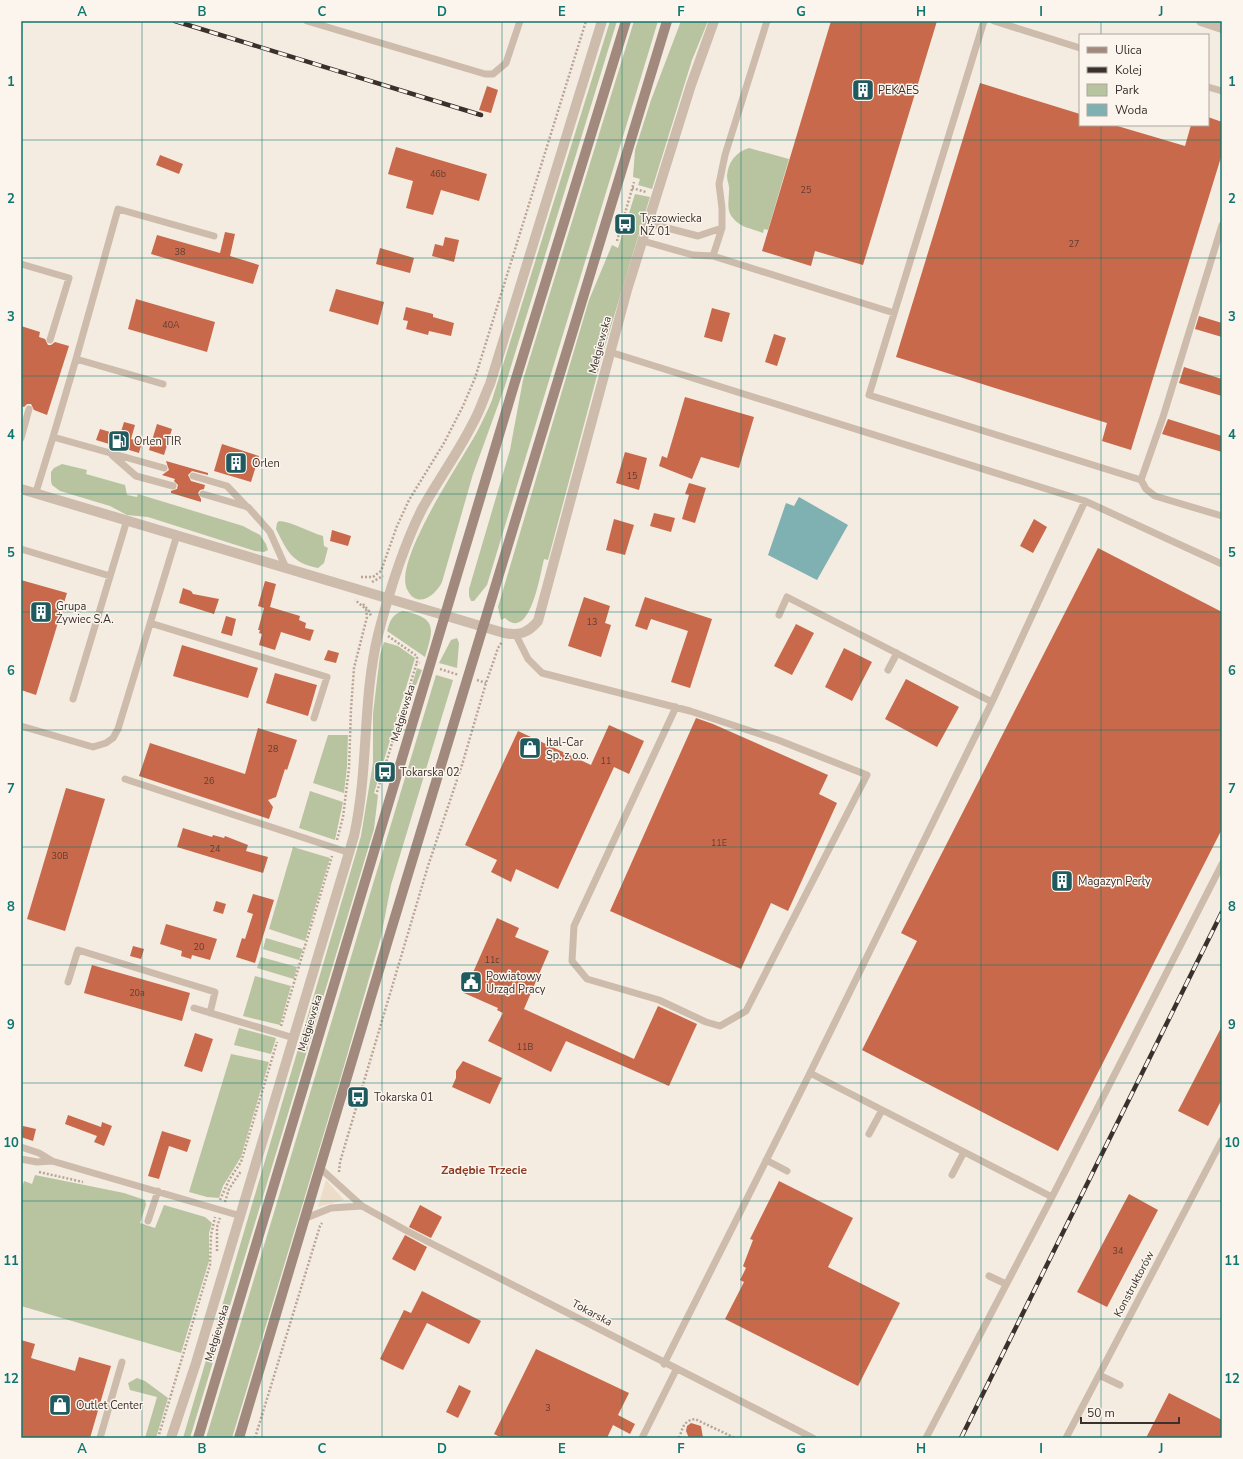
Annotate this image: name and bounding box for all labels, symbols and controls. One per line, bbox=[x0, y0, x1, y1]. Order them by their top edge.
text: A bbox=[77, 3, 87, 21]
text: B bbox=[198, 3, 207, 21]
text: C bbox=[318, 3, 327, 21]
text: D bbox=[437, 3, 447, 21]
text: E bbox=[558, 3, 566, 21]
text: F bbox=[677, 3, 685, 21]
text: G bbox=[796, 3, 806, 21]
text: H bbox=[916, 3, 926, 21]
text: I bbox=[1039, 3, 1043, 21]
text: J bbox=[1158, 3, 1163, 21]
legend bbox=[1079, 34, 1209, 126]
text: Ulica bbox=[1115, 42, 1142, 58]
text: Kolej bbox=[1115, 62, 1142, 78]
text: 1 bbox=[7, 73, 15, 91]
text: 1 bbox=[1228, 73, 1236, 91]
building icon: PEKAES bbox=[850, 77, 876, 103]
text: Park bbox=[1115, 82, 1140, 98]
place label: PEKAES bbox=[878, 83, 919, 98]
text: Woda bbox=[1115, 102, 1148, 118]
house number: 46b bbox=[430, 168, 446, 180]
house number: 25 bbox=[801, 184, 811, 196]
text: 2 bbox=[7, 190, 15, 208]
text: 2 bbox=[1228, 190, 1236, 208]
bus stop icon: Tyszowiecka NŻ 01 bbox=[612, 211, 638, 237]
place label: Tyszowiecka NŻ 01 bbox=[640, 211, 702, 239]
house number: 27 bbox=[1069, 238, 1079, 250]
house number: 38 bbox=[175, 246, 185, 258]
text: 3 bbox=[7, 308, 15, 326]
text: 3 bbox=[1228, 308, 1236, 326]
street label: Mełgiewska bbox=[585, 314, 615, 375]
house number: 40A bbox=[162, 319, 180, 331]
text: 4 bbox=[7, 426, 15, 444]
text: 4 bbox=[1228, 426, 1236, 444]
fuel station icon: Orlen TIR bbox=[106, 428, 132, 454]
place label: Orlen TIR bbox=[134, 434, 182, 449]
building icon: Orlen bbox=[223, 450, 249, 476]
place label: Orlen bbox=[252, 456, 280, 471]
house number: 15 bbox=[627, 470, 637, 482]
text: 5 bbox=[7, 544, 15, 562]
text: 5 bbox=[1228, 544, 1236, 562]
building icon: Grupa Żywiec S.A. bbox=[28, 599, 54, 625]
place label: Grupa Żywiec S.A. bbox=[56, 599, 114, 627]
house number: 13 bbox=[587, 616, 597, 628]
text: 6 bbox=[7, 662, 15, 680]
text: 6 bbox=[1228, 662, 1236, 680]
street label: Mełgiewska bbox=[387, 682, 419, 743]
shop icon: Ital-Car Sp. z o.o. bbox=[517, 735, 543, 761]
place label: Ital-Car Sp. z o.o. bbox=[546, 735, 589, 763]
house number: 28 bbox=[268, 743, 278, 755]
house number: 11 bbox=[601, 755, 611, 767]
bus stop icon: Tokarska 02 bbox=[372, 759, 398, 785]
place label: Tokarska 02 bbox=[400, 765, 460, 780]
house number: 26 bbox=[204, 775, 214, 787]
text: 7 bbox=[7, 780, 15, 798]
text: 7 bbox=[1228, 780, 1236, 798]
house number: 11E bbox=[711, 837, 727, 849]
house number: 24 bbox=[210, 843, 221, 855]
house number: 30B bbox=[52, 850, 68, 862]
building icon: Magazyn Perły bbox=[1049, 868, 1075, 894]
place label: Magazyn Perły bbox=[1078, 874, 1151, 889]
text: 8 bbox=[7, 898, 15, 916]
text: 8 bbox=[1228, 898, 1236, 916]
house number: 20 bbox=[194, 941, 204, 953]
house number: 11c bbox=[485, 954, 499, 966]
public building icon: Powiatowy Urząd Pracy bbox=[458, 969, 484, 995]
place label: Powiatowy Urząd Pracy bbox=[486, 969, 546, 997]
house number: 20a bbox=[129, 987, 145, 999]
street label: Mełgiewska bbox=[294, 992, 326, 1053]
text: 9 bbox=[7, 1016, 15, 1034]
text: 9 bbox=[1228, 1016, 1236, 1034]
house number: 11B bbox=[517, 1041, 533, 1053]
bus stop icon: Tokarska 01 bbox=[345, 1084, 371, 1110]
place label: Tokarska 01 bbox=[374, 1090, 434, 1105]
text: 10 bbox=[3, 1134, 19, 1152]
text: 10 bbox=[1224, 1134, 1240, 1152]
district label: Zadębie Trzecie bbox=[441, 1162, 527, 1178]
house number: 34 bbox=[1113, 1245, 1124, 1257]
street label: Konstruktorów bbox=[1110, 1248, 1158, 1320]
text: 11 bbox=[3, 1252, 19, 1270]
text: 11 bbox=[1224, 1252, 1240, 1270]
street label: Tokarska bbox=[569, 1296, 615, 1330]
street label: Mełgiewska bbox=[201, 1302, 233, 1363]
text: 12 bbox=[3, 1370, 19, 1388]
text: 12 bbox=[1224, 1370, 1240, 1388]
shop icon: Outlet Center bbox=[47, 1392, 73, 1418]
place label: Outlet Center bbox=[76, 1398, 143, 1413]
scale bar bbox=[1081, 1399, 1179, 1425]
house number: 3 bbox=[545, 1402, 551, 1414]
text: 50 m bbox=[1087, 1405, 1115, 1421]
text: A bbox=[77, 1440, 87, 1458]
text: B bbox=[198, 1440, 207, 1458]
text: C bbox=[318, 1440, 327, 1458]
text: D bbox=[437, 1440, 447, 1458]
text: E bbox=[558, 1440, 566, 1458]
text: F bbox=[677, 1440, 685, 1458]
text: G bbox=[796, 1440, 806, 1458]
text: H bbox=[916, 1440, 926, 1458]
text: I bbox=[1039, 1440, 1043, 1458]
text: J bbox=[1158, 1440, 1163, 1458]

